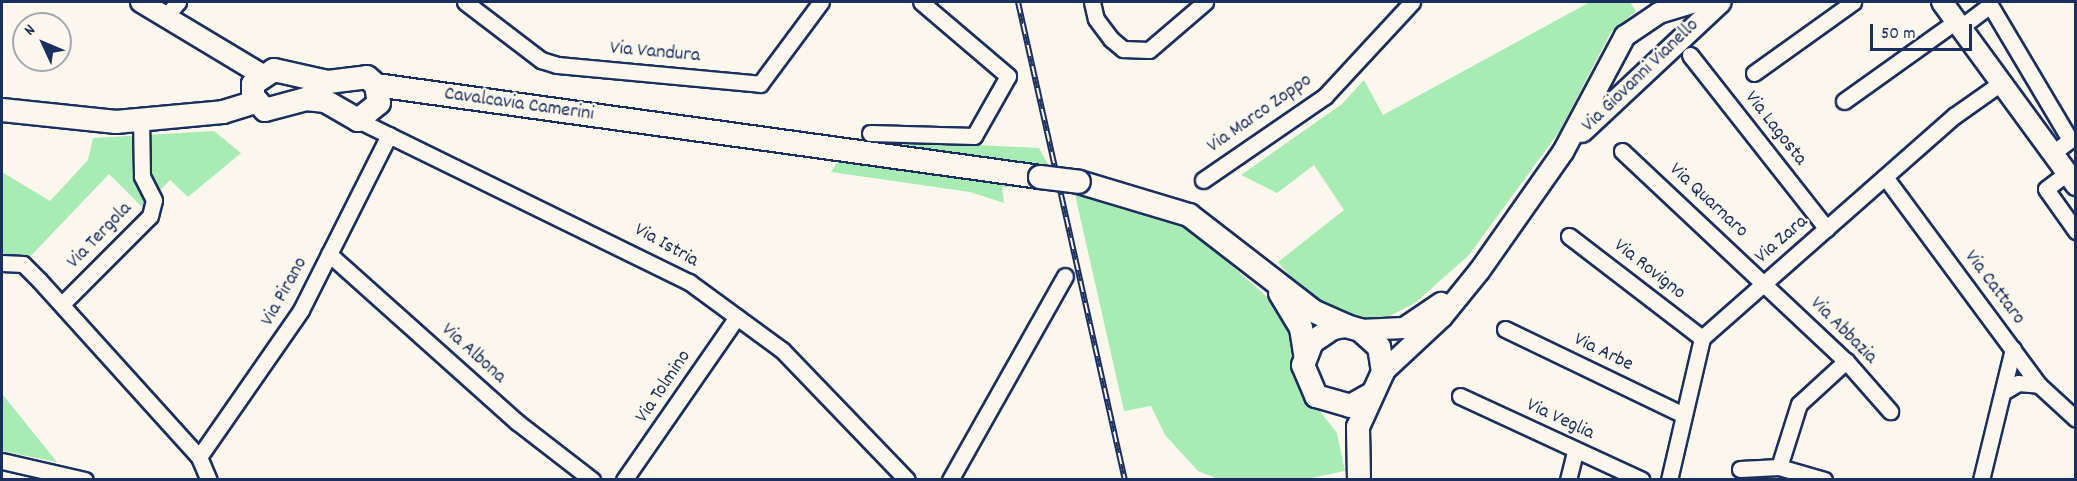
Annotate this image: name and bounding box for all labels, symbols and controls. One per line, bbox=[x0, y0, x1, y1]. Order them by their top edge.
north arrow bbox=[12, 12, 72, 72]
scale bar bbox=[1873, 12, 1975, 50]
street label: Via Giovanni Vianello bbox=[1577, 14, 1705, 138]
text: N bbox=[19, 20, 41, 41]
text: 50 m bbox=[1881, 22, 1916, 47]
street label: Via Vandura bbox=[609, 37, 701, 69]
street label: Via Marco Zoppo bbox=[1203, 69, 1317, 159]
street label: Cavalcavia Camerini bbox=[443, 83, 595, 127]
street label: Via Lagosta bbox=[1739, 87, 1811, 171]
street label: Via Quarnaro bbox=[1664, 158, 1752, 244]
street label: Via Tergola bbox=[62, 198, 138, 274]
street label: Via Zara bbox=[1751, 211, 1813, 269]
street label: Via Istria bbox=[630, 219, 702, 273]
street label: Via Rovigno bbox=[1608, 234, 1690, 306]
street label: Via Cattaro bbox=[1958, 246, 2030, 330]
street label: Via Pirano bbox=[256, 253, 314, 331]
street label: Via Abbazia bbox=[1804, 292, 1882, 370]
street label: Via Albona bbox=[436, 319, 510, 389]
street label: Via Arbe bbox=[1569, 328, 1637, 378]
street label: Via Tolmino bbox=[631, 346, 697, 428]
street label: Via Veglia bbox=[1522, 394, 1598, 446]

